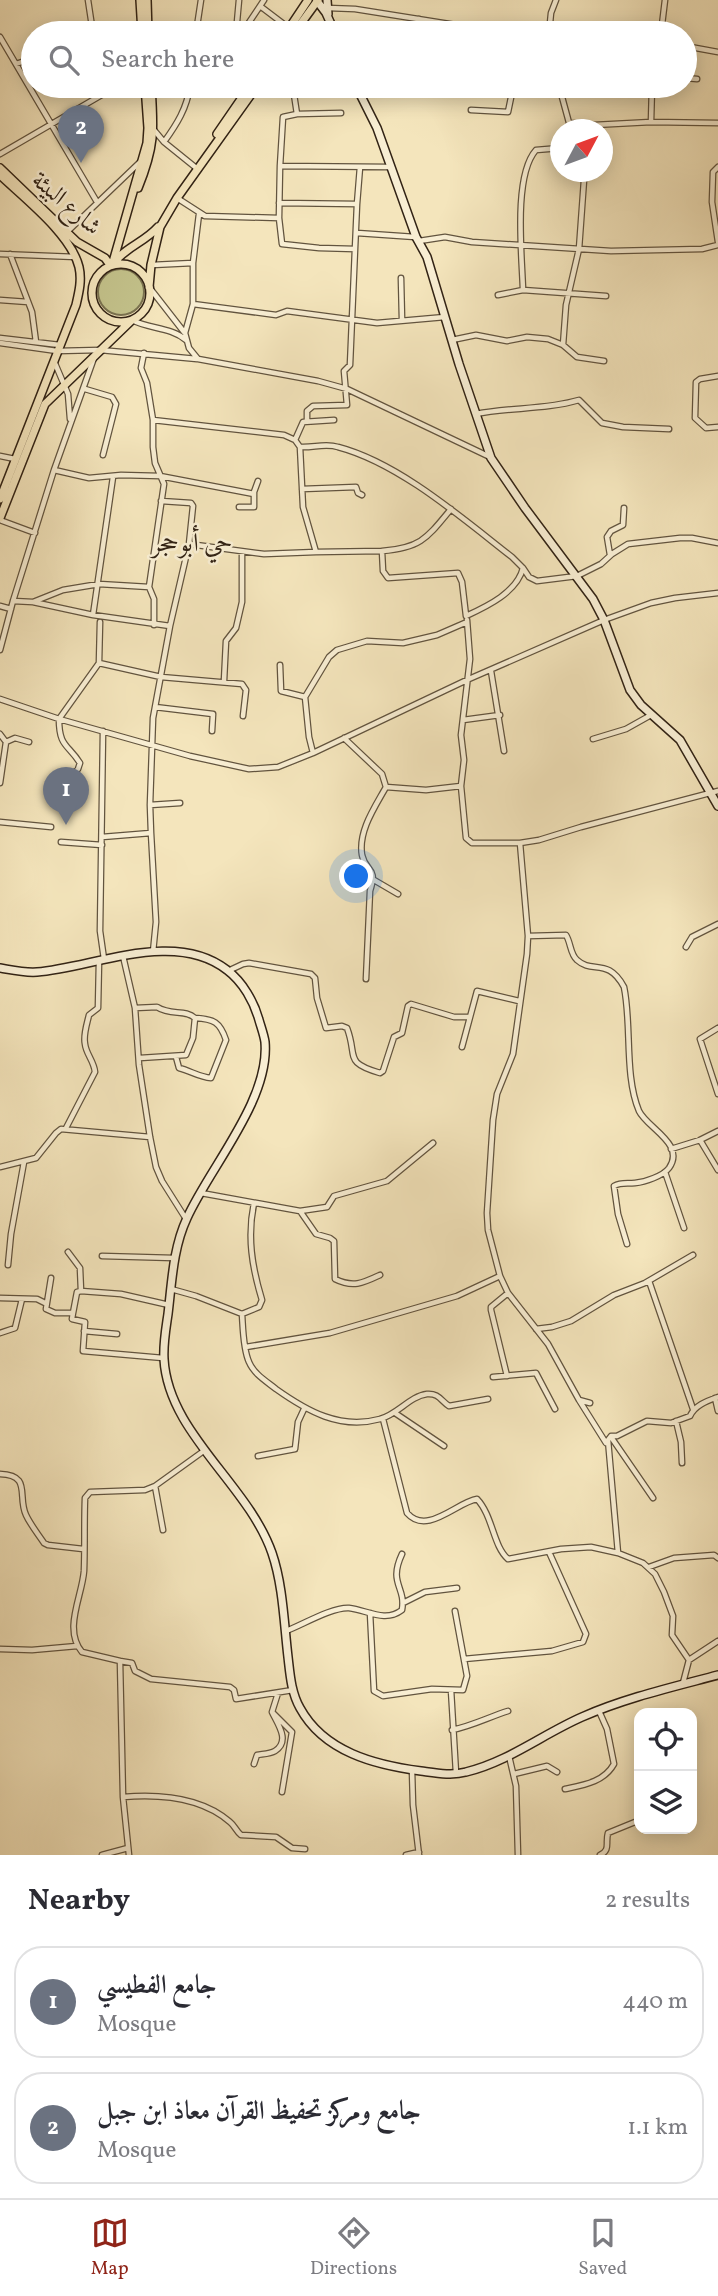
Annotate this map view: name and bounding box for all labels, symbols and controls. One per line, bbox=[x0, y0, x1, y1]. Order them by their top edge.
search box bbox=[21, 21, 697, 98]
icon: search bbox=[45, 41, 83, 79]
text: Search here bbox=[101, 42, 234, 78]
pin: 2 bbox=[58, 105, 104, 163]
north arrow bbox=[550, 119, 613, 182]
street label: شارع البيئة bbox=[23, 165, 108, 245]
district label: حي أبوحجر bbox=[149, 525, 232, 564]
pin: 1 bbox=[43, 767, 89, 825]
your location bbox=[339, 859, 373, 893]
map controls bbox=[634, 1708, 697, 1834]
button: locate bbox=[634, 1708, 697, 1771]
button: layers bbox=[634, 1771, 697, 1834]
text: Nearby bbox=[28, 1880, 130, 1922]
text: 2 results bbox=[605, 1885, 690, 1917]
text: جامع الفطيسي bbox=[97, 1968, 216, 2004]
text: 1 bbox=[48, 1986, 58, 2018]
text: 440 m bbox=[622, 1986, 688, 2018]
text: Mosque bbox=[97, 2009, 176, 2041]
text: جامع ومركز تحفيظ القرآن معاذ ابن جبل bbox=[97, 2094, 421, 2130]
text: 2 bbox=[47, 2112, 59, 2144]
text: 1.1 km bbox=[627, 2112, 688, 2144]
text: Mosque bbox=[97, 2135, 176, 2167]
tab: Map bbox=[91, 2214, 129, 2282]
tab: Directions bbox=[310, 2214, 397, 2282]
tab: Saved bbox=[578, 2214, 627, 2282]

